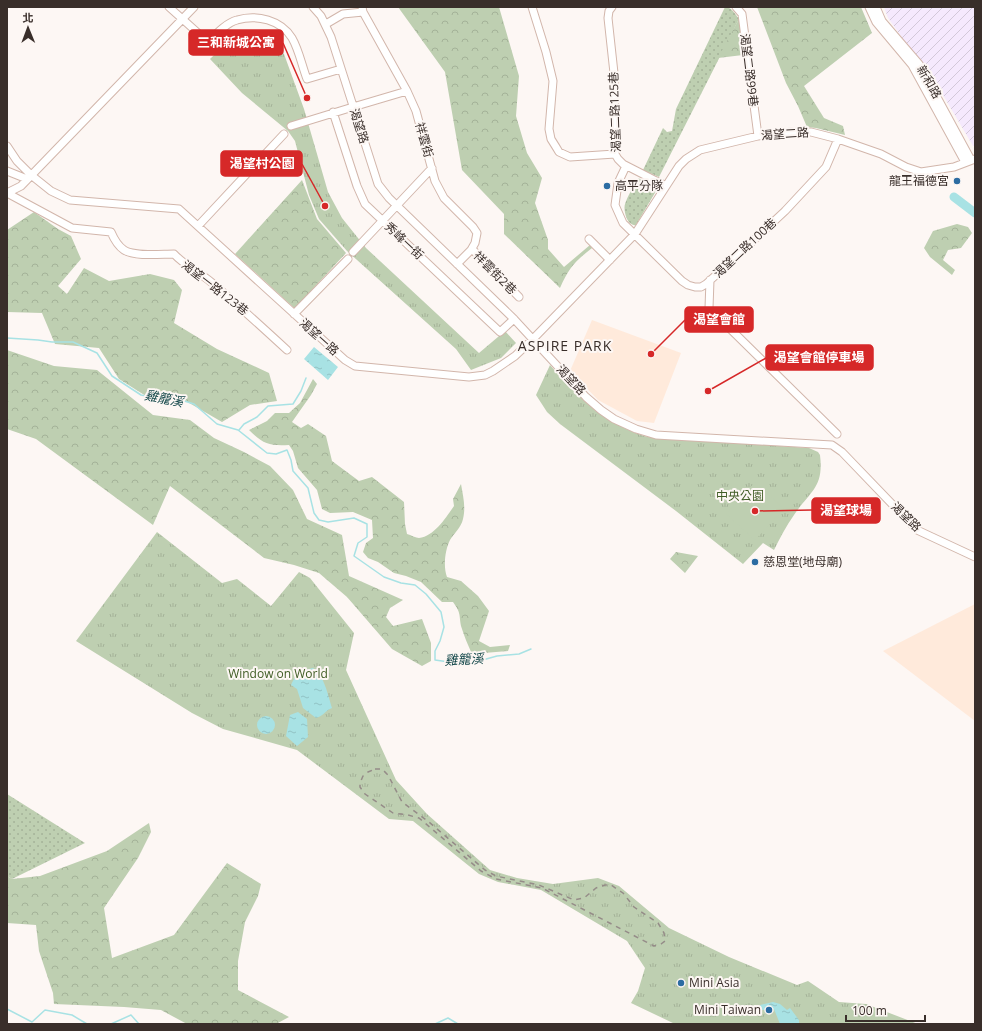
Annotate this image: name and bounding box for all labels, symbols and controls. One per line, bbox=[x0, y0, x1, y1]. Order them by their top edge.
north arrow bbox=[8, 8, 48, 48]
text: 北 bbox=[22, 10, 33, 25]
callout: 三和新城公寓 bbox=[189, 30, 283, 55]
street label: 渴望二路99巷 bbox=[737, 32, 762, 108]
text: 三和新城公寓 bbox=[197, 33, 275, 51]
street label: 新和路 bbox=[913, 62, 946, 102]
street label: 渴望二路125巷 bbox=[605, 71, 624, 153]
street label: 渴望路 bbox=[346, 106, 373, 146]
street label: 祥雲街 bbox=[411, 120, 438, 160]
street label: 渴望二路 bbox=[760, 123, 810, 144]
callout: 渴望村公園 bbox=[221, 151, 302, 176]
text: 渴望村公園 bbox=[229, 154, 295, 172]
place label: 龍王福德宮 bbox=[889, 172, 949, 189]
marker: 龍王福德宮 bbox=[952, 176, 962, 186]
place label: 高平分隊 bbox=[615, 177, 663, 194]
marker: 高平分隊 bbox=[602, 181, 612, 191]
street label: 渴望二路100巷 bbox=[709, 214, 780, 281]
street label: 秀峰一街 bbox=[381, 218, 428, 263]
street label: 祥雲街2巷 bbox=[470, 247, 521, 298]
street label: 渴望一路123巷 bbox=[178, 256, 252, 319]
callout: 渴望會館 bbox=[685, 307, 753, 332]
text: 渴望會館 bbox=[693, 310, 745, 328]
street label: 渴望一路 bbox=[296, 314, 343, 359]
district label: ASPIRE PARK bbox=[518, 336, 612, 355]
callout: 渴望會館停車場 bbox=[766, 345, 873, 370]
text: 渴望會館停車場 bbox=[773, 348, 865, 366]
street label: 渴望路 bbox=[553, 361, 590, 399]
water label: 雞籠溪 bbox=[143, 385, 187, 411]
park label: 中央公園 bbox=[716, 487, 764, 504]
callout: 渴望球場 bbox=[812, 498, 880, 523]
street label: 渴望路 bbox=[887, 498, 925, 535]
text: 渴望球場 bbox=[820, 501, 872, 519]
place label: 慈恩堂(地母廟) bbox=[763, 553, 843, 570]
marker: 慈恩堂(地母廟) bbox=[750, 557, 760, 567]
water label: 雞籠溪 bbox=[444, 649, 486, 669]
park label: Window on World bbox=[228, 665, 328, 682]
place label: Mini Asia bbox=[689, 974, 739, 991]
marker: Mini Asia bbox=[676, 978, 686, 988]
scale bar bbox=[846, 997, 925, 1023]
place label: Mini Taiwan bbox=[694, 1001, 761, 1018]
text: 100 m bbox=[852, 1002, 887, 1019]
marker: Mini Taiwan bbox=[764, 1005, 774, 1015]

